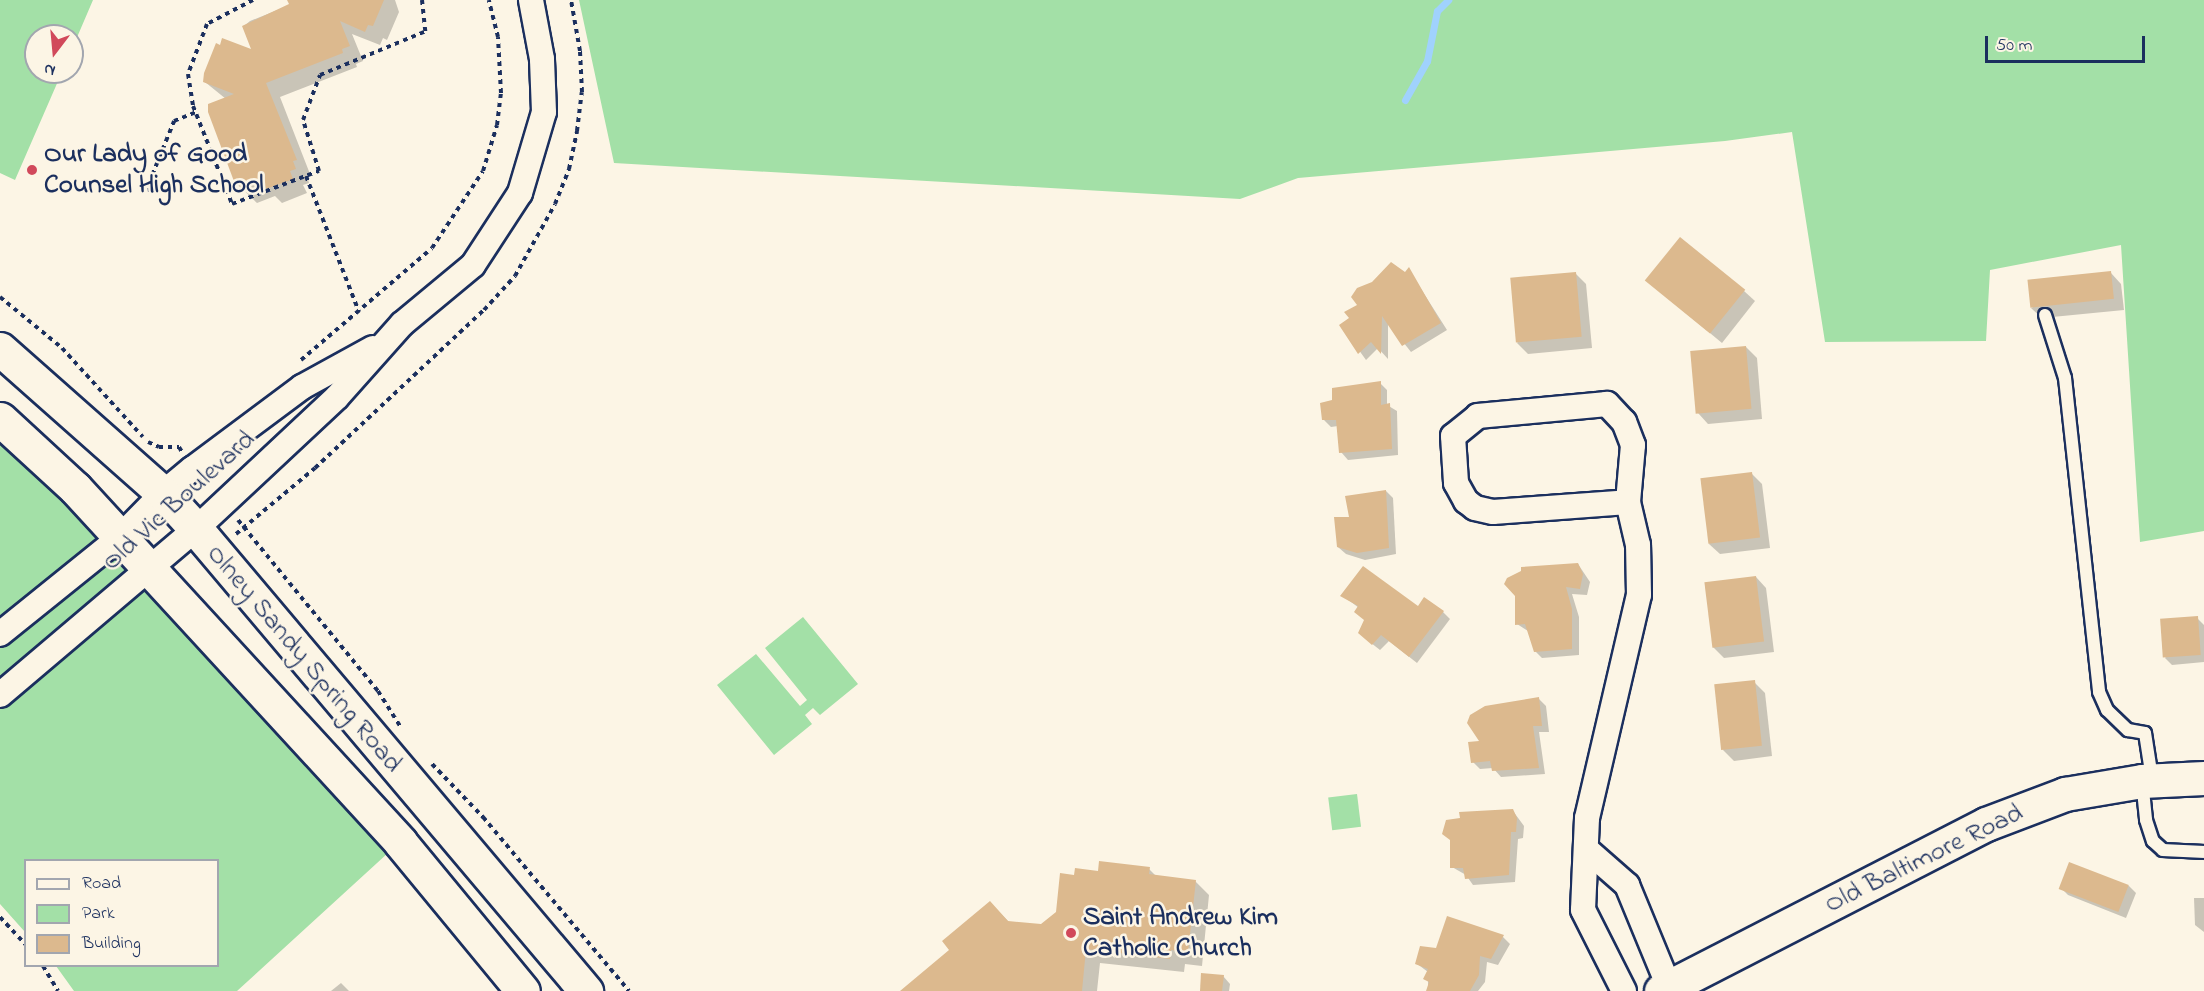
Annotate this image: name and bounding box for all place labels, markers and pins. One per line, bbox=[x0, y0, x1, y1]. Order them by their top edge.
place label: Our Lady of Good Counsel High School bbox=[44, 138, 264, 201]
marker: Our Lady of Good Counsel High School bbox=[25, 163, 39, 177]
place label: Saint Andrew Kim Catholic Church bbox=[1083, 901, 1278, 964]
marker: Saint Andrew Kim Catholic Church bbox=[1064, 926, 1078, 940]

